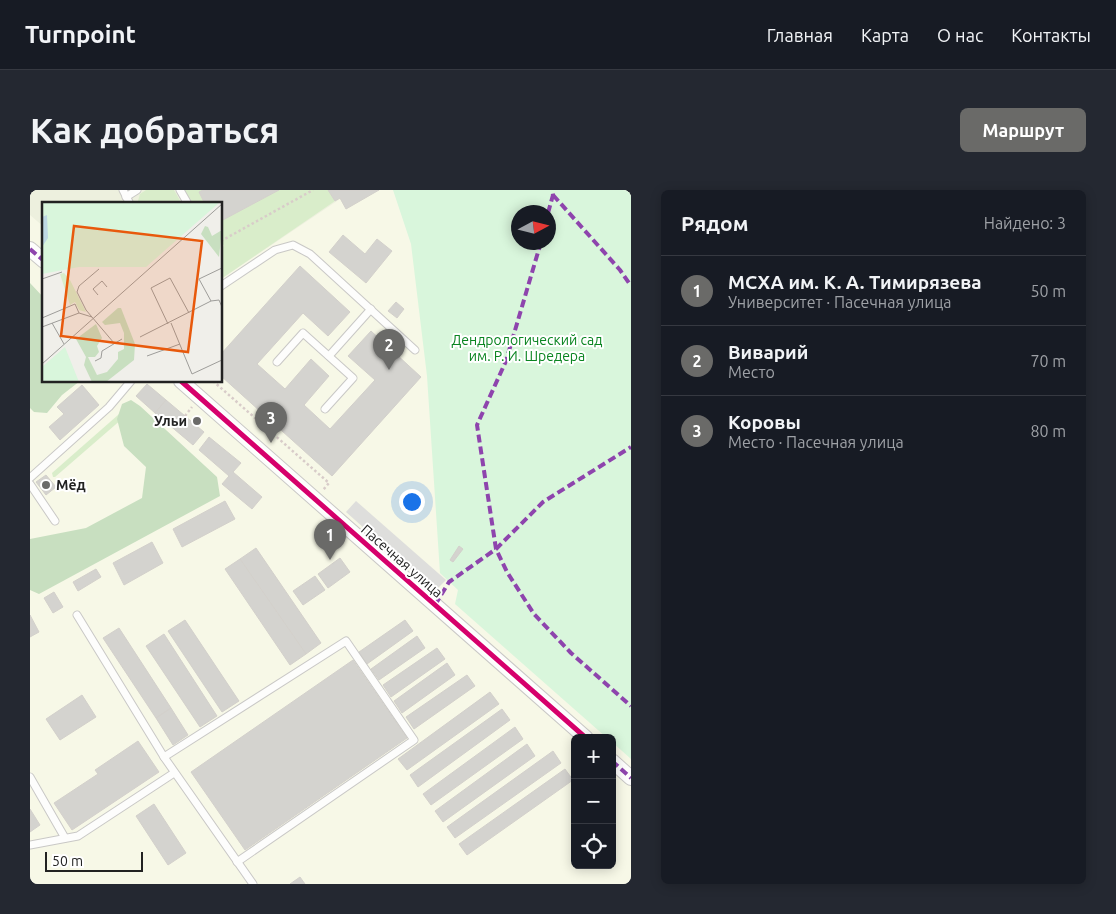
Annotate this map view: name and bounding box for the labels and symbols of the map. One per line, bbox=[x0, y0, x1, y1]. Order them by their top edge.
inset map bbox=[42, 202, 222, 382]
north arrow bbox=[511, 205, 556, 250]
pin: 2 bbox=[373, 329, 405, 370]
park label: Дендрологический сад им. Р. И. Шредера bbox=[451, 332, 603, 364]
pin: 3 bbox=[255, 402, 287, 443]
place label: Ульи bbox=[154, 413, 187, 429]
marker: Ульи bbox=[191, 415, 203, 427]
place label: Мёд bbox=[56, 477, 86, 493]
marker: Мёд bbox=[40, 479, 52, 491]
your location bbox=[399, 489, 425, 515]
pin: 1 bbox=[314, 519, 346, 560]
street label: Пасечная улица bbox=[358, 521, 446, 601]
scale bar bbox=[45, 849, 142, 872]

